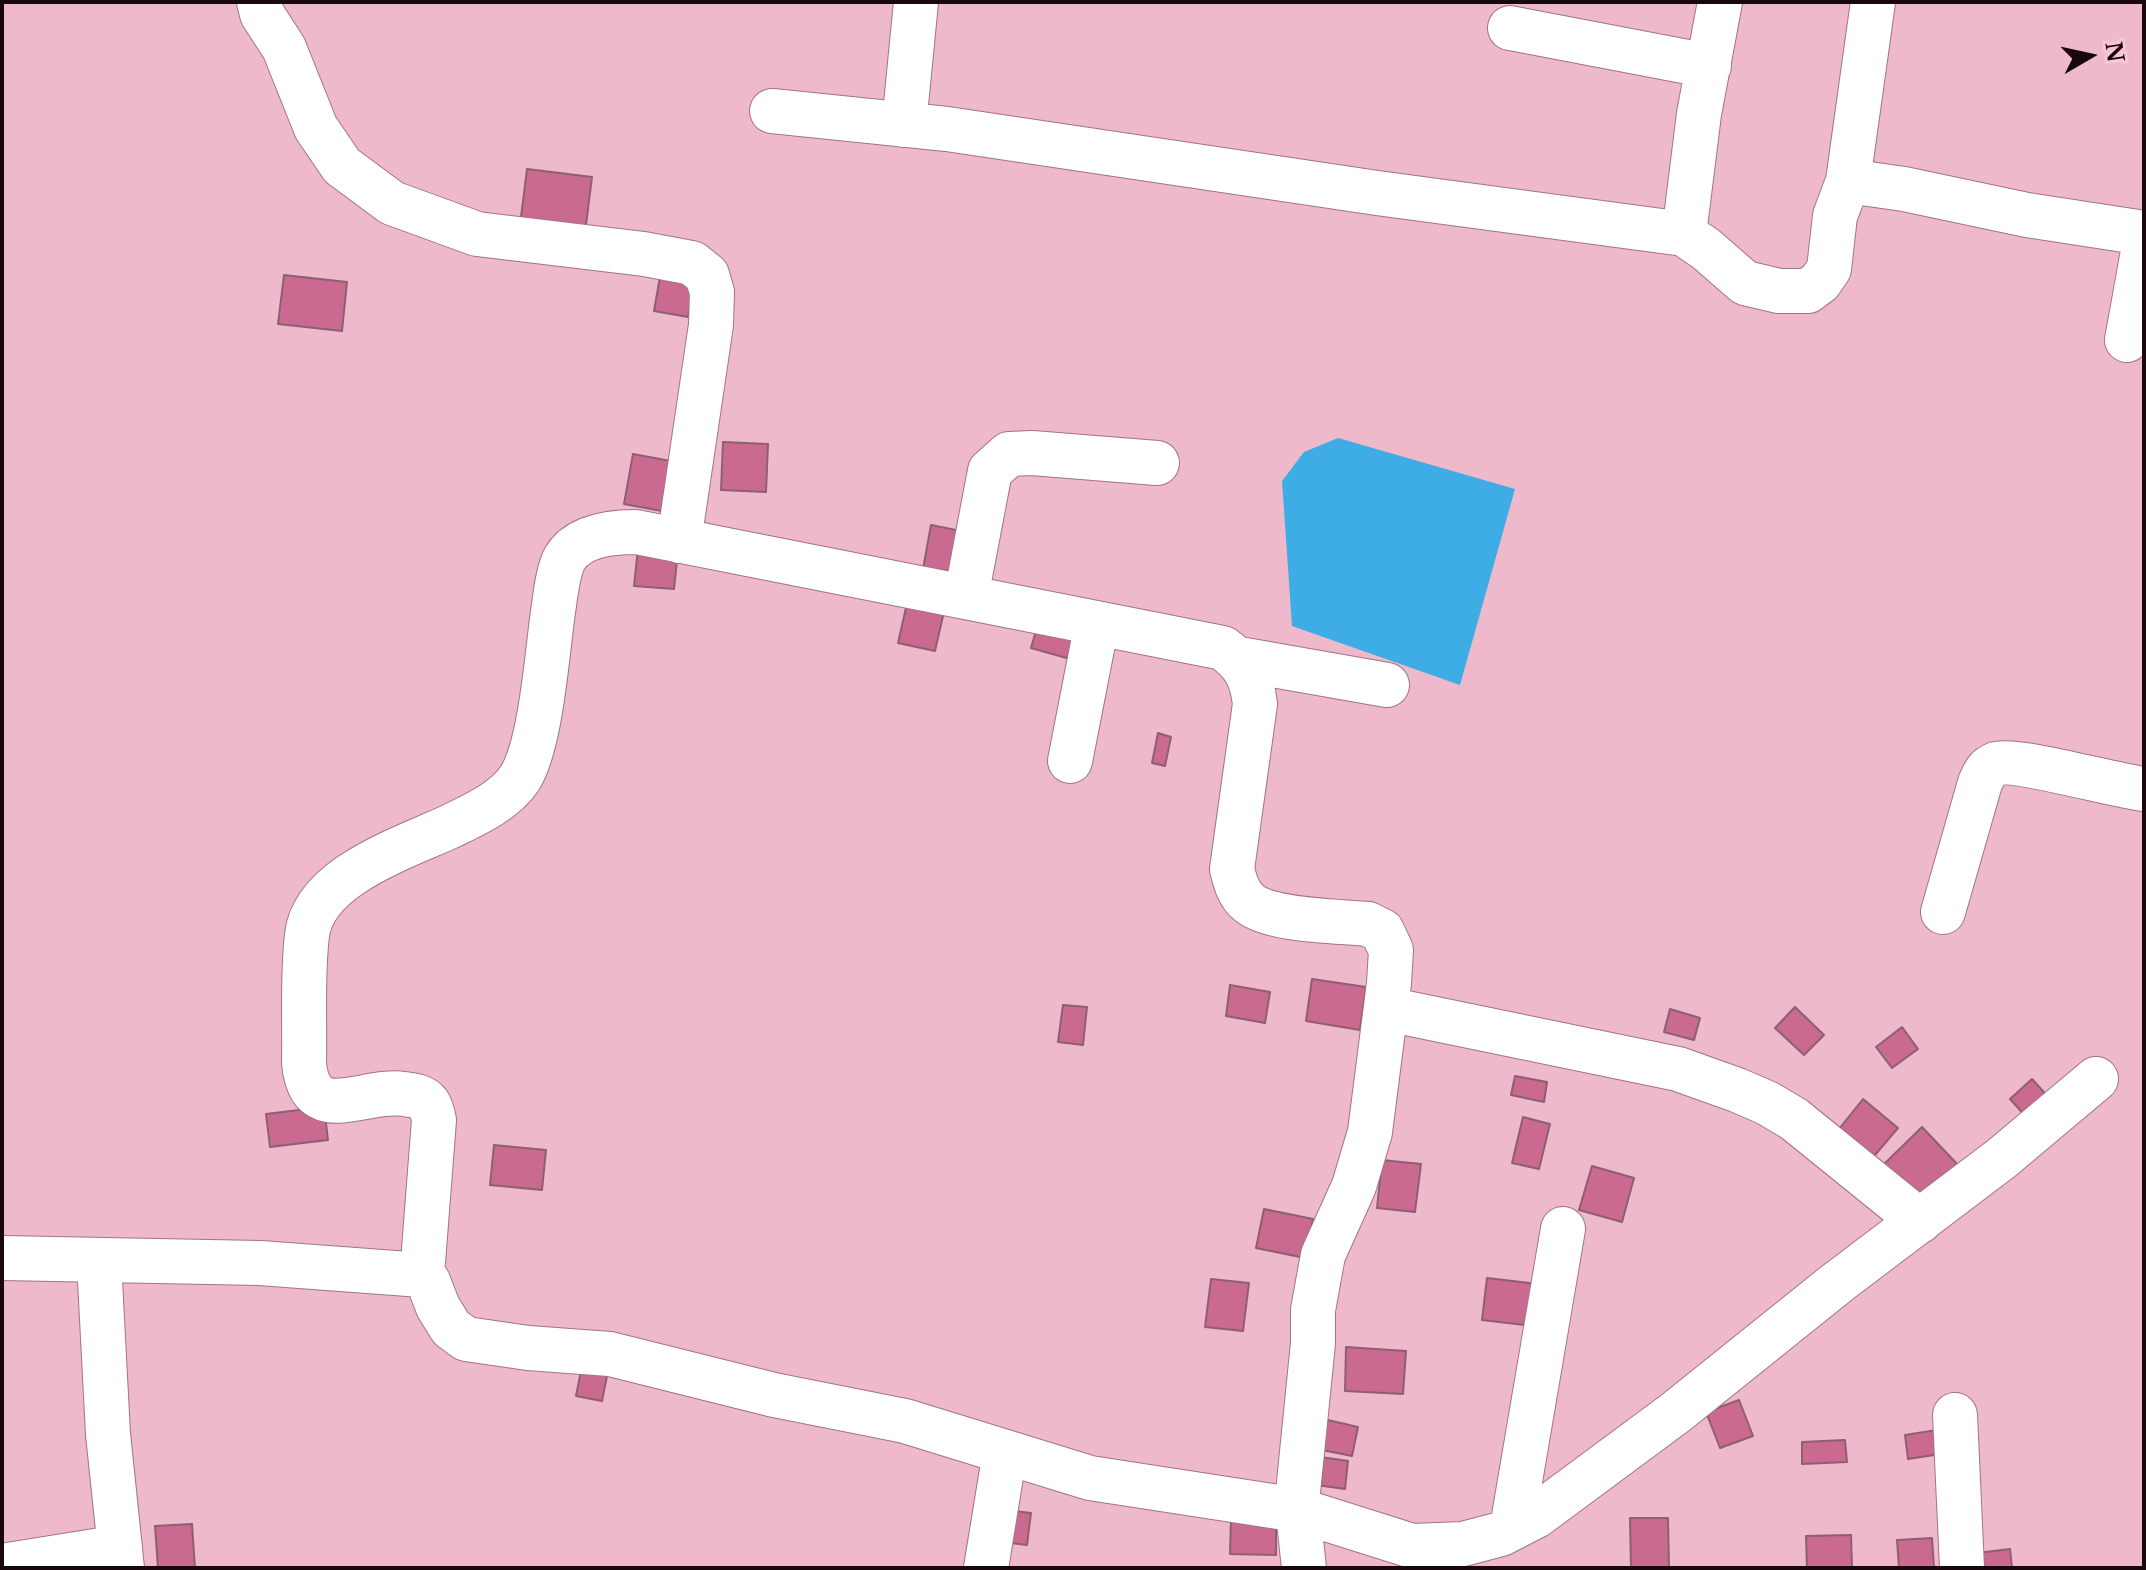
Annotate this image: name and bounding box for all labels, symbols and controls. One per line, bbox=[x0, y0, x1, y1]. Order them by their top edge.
north arrow bbox=[2050, 16, 2130, 96]
text: N bbox=[2099, 40, 2129, 64]

